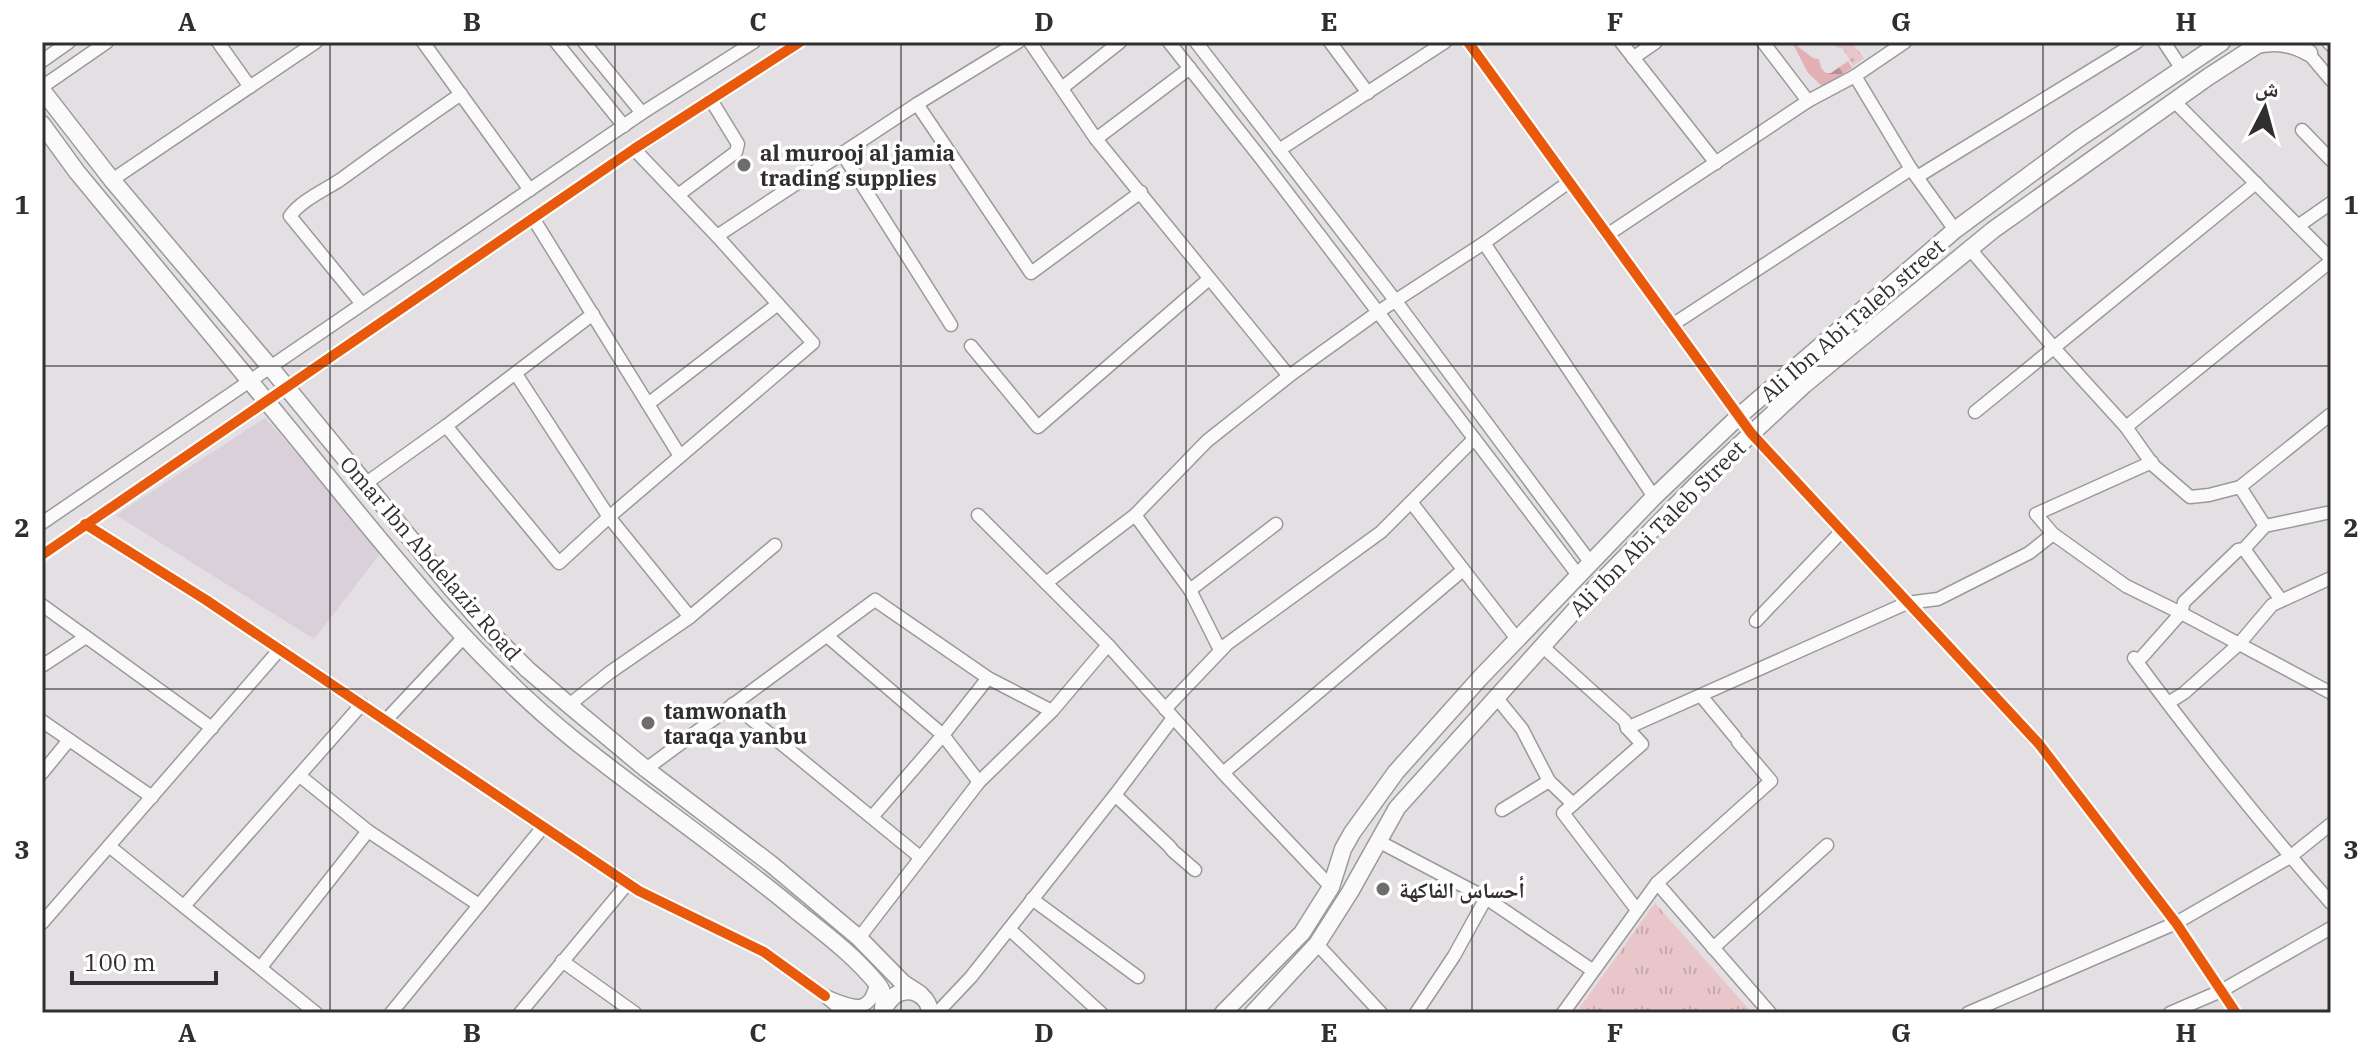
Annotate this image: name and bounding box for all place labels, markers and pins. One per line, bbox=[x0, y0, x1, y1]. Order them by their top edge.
place label: al murooj al jamia trading supplies bbox=[760, 138, 955, 192]
marker: al murooj al jamia trading supplies bbox=[735, 156, 753, 174]
place label: tamwonath taraqa yanbu bbox=[664, 696, 807, 750]
marker: tamwonath taraqa yanbu bbox=[639, 714, 657, 732]
place label: أحساس الفاكهة bbox=[1399, 875, 1525, 904]
marker: أحساس الفاكهة bbox=[1374, 880, 1392, 898]

